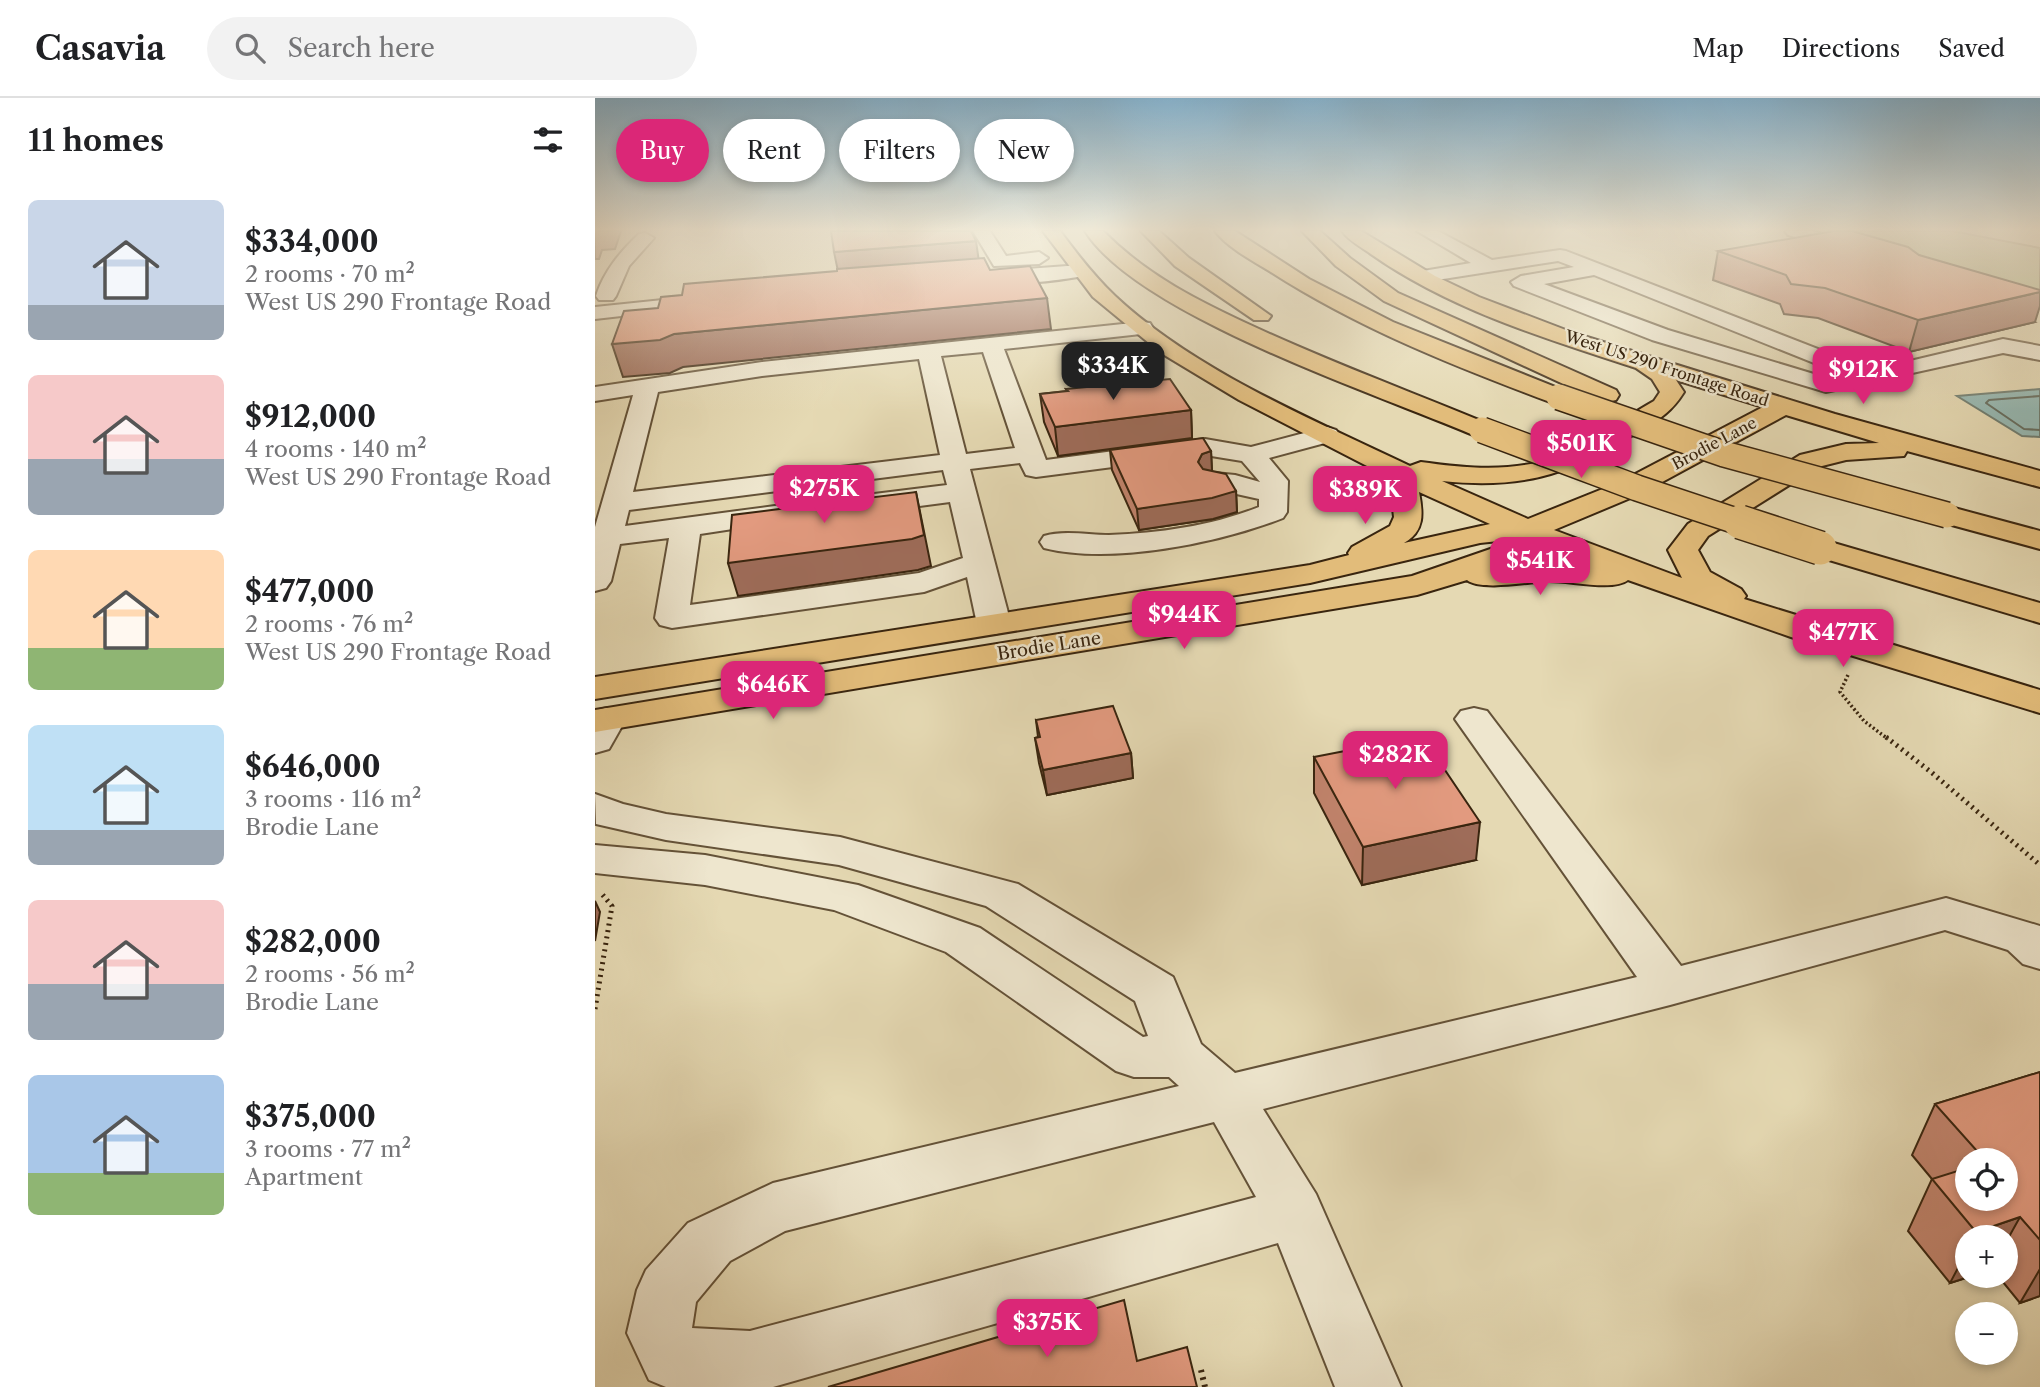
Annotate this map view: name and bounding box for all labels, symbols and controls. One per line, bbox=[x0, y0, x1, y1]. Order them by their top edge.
search box bbox=[207, 17, 697, 80]
text: Casavia bbox=[35, 28, 165, 69]
icon: search bbox=[231, 29, 269, 67]
text: Search here bbox=[287, 32, 435, 64]
text: Map bbox=[1692, 34, 1744, 63]
text: Directions bbox=[1782, 34, 1900, 63]
text: Saved bbox=[1938, 34, 2005, 63]
chip: Buy bbox=[616, 119, 709, 182]
chip: Rent bbox=[723, 119, 825, 182]
chip: Filters bbox=[839, 119, 960, 182]
chip: New bbox=[974, 119, 1074, 182]
icon: filters bbox=[529, 121, 567, 159]
text: 11 homes bbox=[28, 122, 164, 159]
text: $334,000 bbox=[245, 223, 379, 260]
icon: home bbox=[84, 228, 168, 312]
text: 2 rooms · 70 m² bbox=[245, 260, 415, 288]
text: West US 290 Frontage Road bbox=[245, 288, 551, 316]
street label: West US 290 Frontage Road bbox=[1562, 325, 1772, 410]
pin: $334K bbox=[1064, 342, 1162, 402]
pin: $912K bbox=[1814, 346, 1912, 406]
text: $334K bbox=[1078, 351, 1148, 379]
text: $912K bbox=[1829, 355, 1897, 383]
text: $912,000 bbox=[245, 398, 376, 435]
icon: home bbox=[84, 403, 168, 487]
street label: Brodie Lane bbox=[1668, 412, 1760, 474]
pin: $501K bbox=[1532, 420, 1630, 480]
text: $501K bbox=[1547, 429, 1615, 457]
text: 4 rooms · 140 m² bbox=[245, 435, 427, 463]
text: West US 290 Frontage Road bbox=[245, 463, 551, 491]
pin: $275K bbox=[775, 466, 873, 525]
pin: $389K bbox=[1316, 466, 1414, 526]
text: $275K bbox=[789, 474, 859, 502]
text: $389K bbox=[1329, 475, 1401, 503]
pin: $541K bbox=[1491, 538, 1589, 597]
text: $541K bbox=[1506, 546, 1574, 574]
text: $477,000 bbox=[245, 573, 374, 610]
icon: home bbox=[84, 578, 168, 662]
pin: $944K bbox=[1135, 592, 1233, 651]
text: $944K bbox=[1148, 600, 1220, 628]
text: 2 rooms · 76 m² bbox=[245, 610, 413, 638]
pin: $477K bbox=[1794, 610, 1892, 669]
text: $477K bbox=[1809, 618, 1877, 646]
street label: Brodie Lane bbox=[995, 627, 1103, 665]
text: West US 290 Frontage Road bbox=[245, 638, 551, 666]
pin: $646K bbox=[724, 662, 822, 721]
text: $646K bbox=[737, 670, 809, 698]
pin: $282K bbox=[1346, 732, 1444, 791]
text: $282K bbox=[1359, 740, 1431, 768]
text: $646,000 bbox=[245, 748, 381, 785]
icon: home bbox=[84, 753, 168, 837]
text: 3 rooms · 116 m² bbox=[245, 785, 421, 813]
text: Brodie Lane bbox=[245, 813, 379, 841]
text: $282,000 bbox=[245, 923, 381, 960]
icon: home bbox=[84, 928, 168, 1012]
text: 2 rooms · 56 m² bbox=[245, 960, 415, 988]
text: Brodie Lane bbox=[245, 988, 379, 1016]
text: $375,000 bbox=[245, 1098, 376, 1135]
icon: home bbox=[84, 1103, 168, 1187]
text: 3 rooms · 77 m² bbox=[245, 1135, 411, 1163]
map controls bbox=[1955, 1148, 2018, 1365]
button: locate bbox=[1955, 1148, 2018, 1211]
text: Apartment bbox=[245, 1163, 363, 1191]
button: + bbox=[1955, 1225, 2018, 1288]
pin: $375K bbox=[998, 1300, 1096, 1359]
button: − bbox=[1955, 1302, 2018, 1365]
text: $375K bbox=[1013, 1308, 1081, 1336]

